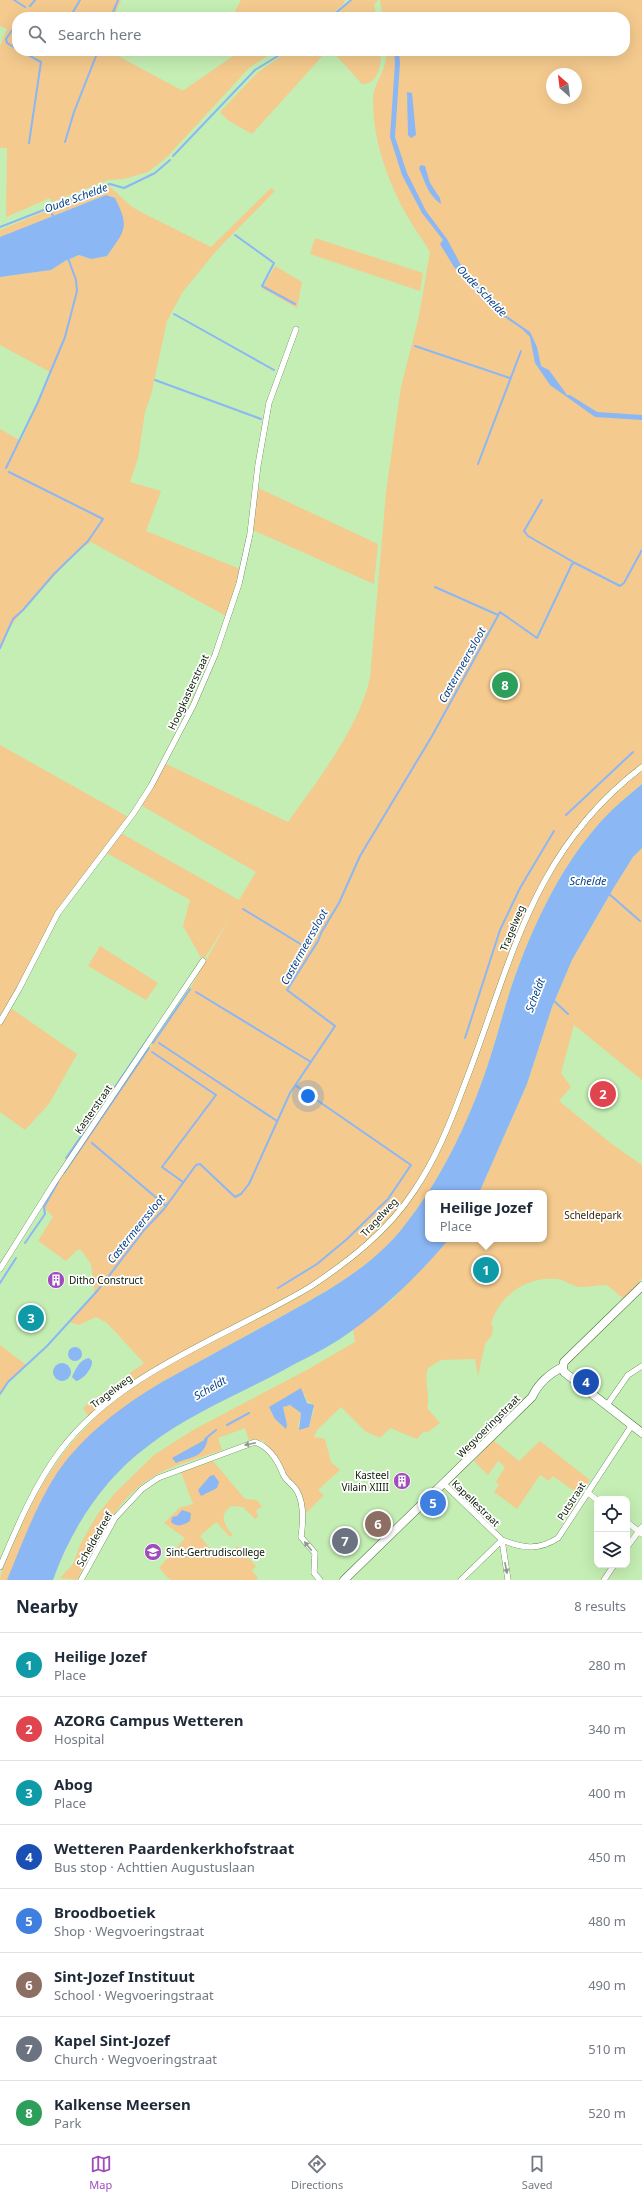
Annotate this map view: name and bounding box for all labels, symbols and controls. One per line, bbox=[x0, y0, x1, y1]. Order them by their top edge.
search box bbox=[12, 12, 630, 56]
icon: search bbox=[26, 23, 48, 45]
text: Search here bbox=[58, 24, 141, 44]
north arrow bbox=[546, 68, 582, 104]
water label: Oude Schelde bbox=[42, 179, 110, 216]
water label: Oude Schelde bbox=[454, 262, 511, 320]
water label: Castermeerssloot bbox=[435, 624, 489, 705]
street label: Hoogkasterstraat bbox=[164, 652, 212, 732]
pin: 8 bbox=[492, 670, 518, 700]
water label: Schelde bbox=[569, 873, 607, 888]
street label: Tragelweg bbox=[496, 903, 528, 953]
water label: Castermeerssloot bbox=[277, 906, 331, 987]
water label: Scheldt bbox=[521, 975, 548, 1014]
pin: 2 bbox=[590, 1079, 616, 1109]
street label: Kasterstraat bbox=[71, 1081, 115, 1136]
your location bbox=[298, 1086, 318, 1106]
popup bbox=[425, 1190, 547, 1242]
water label: Castermeerssloot bbox=[103, 1191, 168, 1266]
street label: Tragelweg bbox=[357, 1194, 401, 1240]
text: Heilige Jozef bbox=[440, 1197, 532, 1217]
park label: Scheldepark bbox=[564, 1208, 623, 1222]
text: Place bbox=[440, 1217, 472, 1235]
pin: 1 bbox=[473, 1255, 499, 1285]
building icon: Ditho Construct bbox=[46, 1270, 66, 1290]
place label: Ditho Construct bbox=[69, 1273, 143, 1287]
pin: 3 bbox=[18, 1303, 44, 1333]
pin: 4 bbox=[573, 1367, 599, 1397]
street label: Tragelweg bbox=[87, 1371, 135, 1411]
water label: Scheldt bbox=[191, 1372, 229, 1403]
street label: Wegvoeringstraat bbox=[453, 1391, 523, 1461]
one-way arrow bbox=[243, 1441, 256, 1447]
place label: Kasteel Vilain XIIII bbox=[341, 1468, 389, 1494]
building icon: Kasteel Vilain XIIII bbox=[392, 1471, 412, 1491]
street label: Kapellestraat bbox=[449, 1477, 503, 1530]
street label: Putstraat bbox=[553, 1479, 589, 1523]
pin: 5 bbox=[420, 1488, 446, 1518]
map controls bbox=[594, 1496, 630, 1568]
button: locate bbox=[594, 1496, 630, 1532]
street label: Scheldedreef bbox=[73, 1508, 116, 1569]
pin: 6 bbox=[365, 1509, 391, 1539]
pin: 7 bbox=[332, 1526, 358, 1556]
button: layers bbox=[594, 1532, 630, 1568]
one-way arrow bbox=[304, 1540, 313, 1551]
school or university icon: Sint-Gertrudiscollege bbox=[143, 1542, 163, 1562]
place label: Sint-Gertrudiscollege bbox=[166, 1545, 265, 1559]
one-way arrow bbox=[503, 1562, 509, 1574]
text: Nearby bbox=[16, 1595, 78, 1618]
text: 8 results bbox=[574, 1597, 626, 1615]
text: Heilige Jozef bbox=[54, 1646, 147, 1666]
text: 1 bbox=[25, 1656, 33, 1674]
text: 280 m bbox=[588, 1656, 626, 1674]
text: Place bbox=[54, 1666, 86, 1684]
text: AZORG Campus Wetteren bbox=[54, 1710, 244, 1730]
text: 2 bbox=[25, 1720, 33, 1738]
text: 340 m bbox=[588, 1720, 626, 1738]
text: Hospital bbox=[54, 1730, 104, 1748]
text: Abog bbox=[54, 1774, 93, 1794]
text: 3 bbox=[25, 1784, 33, 1802]
text: 400 m bbox=[588, 1784, 626, 1802]
text: Place bbox=[54, 1794, 86, 1812]
text: Wetteren Paardenkerkhofstraat bbox=[54, 1838, 294, 1858]
text: 4 bbox=[25, 1848, 33, 1866]
text: 450 m bbox=[588, 1848, 626, 1866]
text: Bus stop · Achttien Augustuslaan bbox=[54, 1858, 255, 1876]
text: Broodboetiek bbox=[54, 1902, 156, 1922]
text: 5 bbox=[25, 1912, 33, 1930]
text: 480 m bbox=[588, 1912, 626, 1930]
text: Shop · Wegvoeringstraat bbox=[54, 1922, 204, 1940]
text: Sint-Jozef Instituut bbox=[54, 1966, 195, 1986]
text: 6 bbox=[25, 1976, 33, 1994]
text: 490 m bbox=[588, 1976, 626, 1994]
text: School · Wegvoeringstraat bbox=[54, 1986, 214, 2004]
text: Kapel Sint-Jozef bbox=[54, 2030, 170, 2050]
text: 7 bbox=[25, 2040, 33, 2058]
text: 510 m bbox=[588, 2040, 626, 2058]
text: Church · Wegvoeringstraat bbox=[54, 2050, 217, 2068]
text: Kalkense Meersen bbox=[54, 2094, 191, 2114]
text: 8 bbox=[25, 2104, 33, 2122]
text: 520 m bbox=[588, 2104, 626, 2122]
text: Park bbox=[54, 2114, 81, 2132]
tab: Map bbox=[89, 2153, 112, 2192]
tab: Directions bbox=[291, 2153, 343, 2192]
tab: Saved bbox=[522, 2153, 553, 2192]

